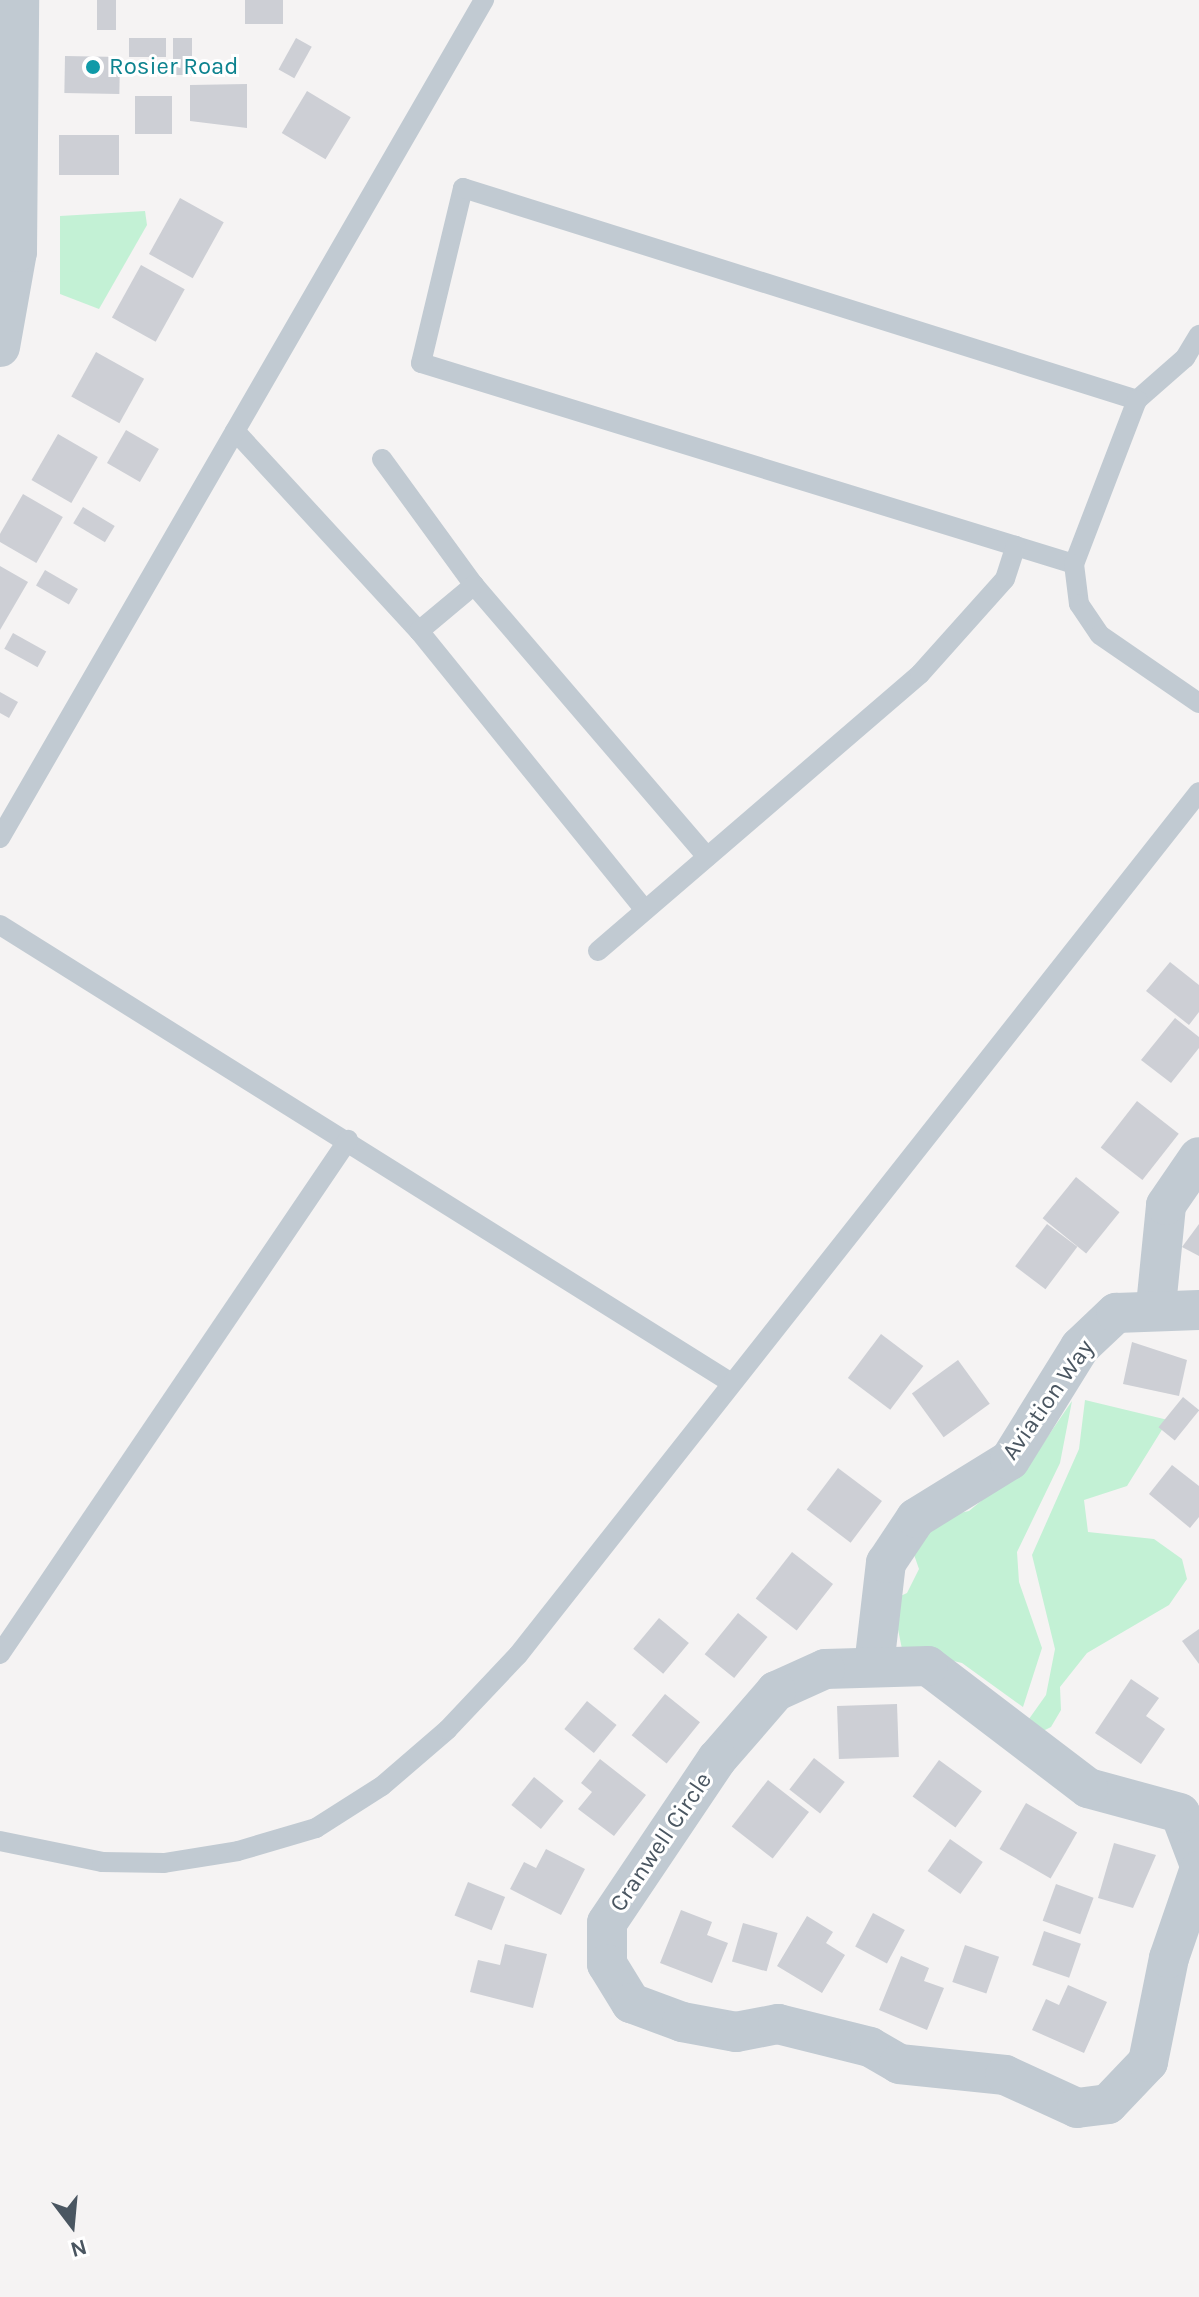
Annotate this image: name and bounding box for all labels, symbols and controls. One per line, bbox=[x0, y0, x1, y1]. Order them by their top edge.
place label: Rosier Road bbox=[109, 53, 239, 81]
marker: Rosier Road bbox=[84, 58, 102, 76]
street label: Aviation Way bbox=[996, 1334, 1100, 1466]
street label: Cranwell Circle bbox=[604, 1767, 718, 1917]
north arrow bbox=[32, 2185, 112, 2265]
text: N bbox=[67, 2233, 90, 2263]

